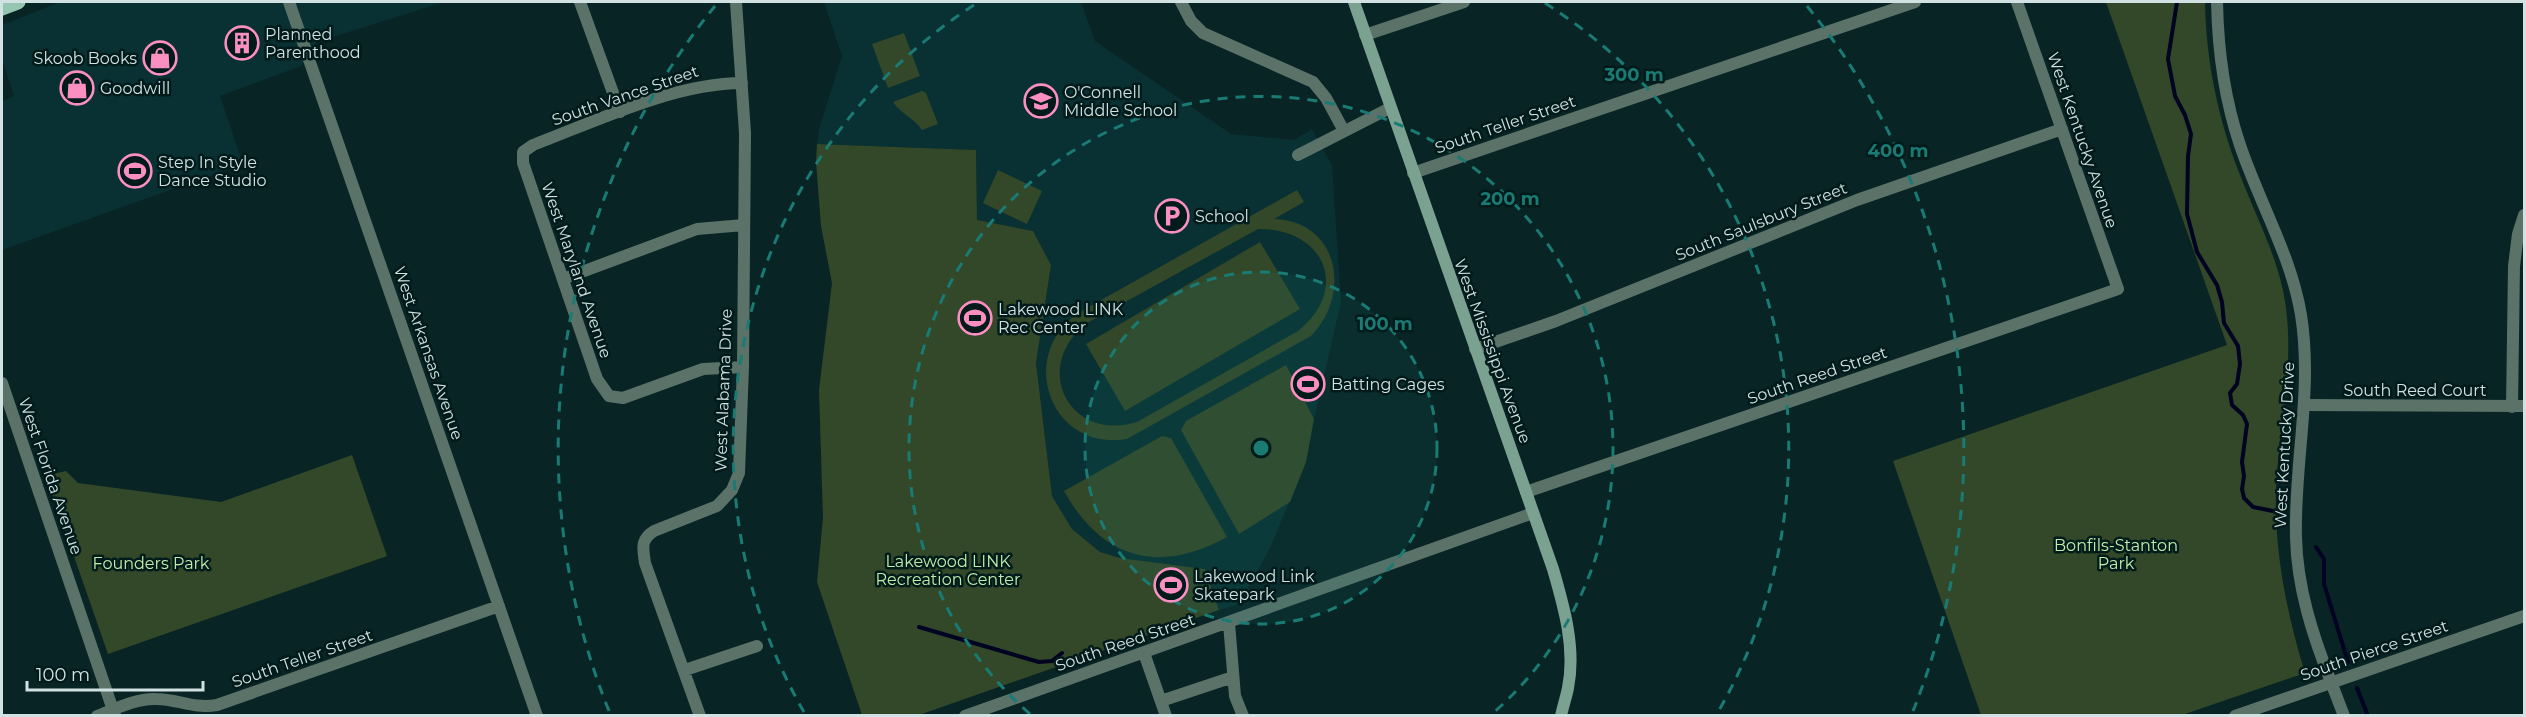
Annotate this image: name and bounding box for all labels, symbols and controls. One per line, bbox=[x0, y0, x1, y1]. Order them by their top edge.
building icon: Planned Parenthood bbox=[224, 25, 260, 61]
place label: Planned Parenthood bbox=[265, 25, 361, 62]
shop icon: Skoob Books bbox=[142, 40, 178, 76]
place label: Skoob Books bbox=[34, 49, 137, 68]
street label: West Kentucky Avenue bbox=[2043, 50, 2122, 231]
street label: South Vance Street bbox=[549, 61, 701, 129]
text: 300 m bbox=[1603, 64, 1664, 86]
shop icon: Goodwill bbox=[59, 70, 95, 106]
place label: Goodwill bbox=[100, 79, 170, 98]
school or university icon: O'Connell Middle School bbox=[1023, 83, 1059, 119]
place label: O'Connell Middle School bbox=[1064, 83, 1177, 120]
street label: South Teller Street bbox=[1432, 91, 1578, 157]
text: 400 m bbox=[1868, 140, 1928, 162]
sports icon: Step In Style Dance Studio bbox=[117, 153, 153, 189]
place label: Step In Style Dance Studio bbox=[158, 153, 266, 190]
street label: South Saulsbury Street bbox=[1673, 178, 1850, 265]
street label: West Maryland Avenue bbox=[537, 180, 616, 361]
text: 200 m bbox=[1480, 188, 1540, 210]
parking icon: School bbox=[1154, 198, 1190, 234]
place label: School bbox=[1195, 207, 1249, 226]
street label: West Mississippi Avenue bbox=[1450, 256, 1535, 446]
street label: West Arkansas Avenue bbox=[390, 264, 467, 442]
sports icon: Lakewood LINK Rec Center bbox=[957, 300, 993, 336]
place label: Lakewood LINK Rec Center bbox=[998, 300, 1124, 337]
street label: West Alabama Drive bbox=[711, 308, 736, 472]
text: 100 m bbox=[1357, 313, 1413, 335]
street label: South Reed Street bbox=[1745, 342, 1890, 408]
street label: West Kentucky Drive bbox=[2271, 361, 2298, 529]
sports icon: Batting Cages bbox=[1290, 366, 1326, 402]
place label: Batting Cages bbox=[1331, 375, 1445, 394]
street label: South Reed Court bbox=[2344, 381, 2487, 400]
street label: West Florida Avenue bbox=[15, 395, 86, 557]
centre of rings bbox=[1251, 438, 1271, 458]
park label: Bonfils-Stanton Park bbox=[2054, 536, 2178, 573]
park label: Lakewood LINK Recreation Center bbox=[876, 552, 1020, 589]
park label: Founders Park bbox=[93, 554, 210, 573]
sports icon: Lakewood Link Skatepark bbox=[1153, 567, 1189, 603]
place label: Lakewood Link Skatepark bbox=[1194, 567, 1315, 604]
street label: South Reed Street bbox=[1053, 609, 1198, 675]
street label: South Pierce Street bbox=[2298, 616, 2451, 685]
street label: South Teller Street bbox=[229, 625, 375, 691]
scale bar bbox=[27, 654, 202, 692]
text: 100 m bbox=[36, 664, 90, 686]

